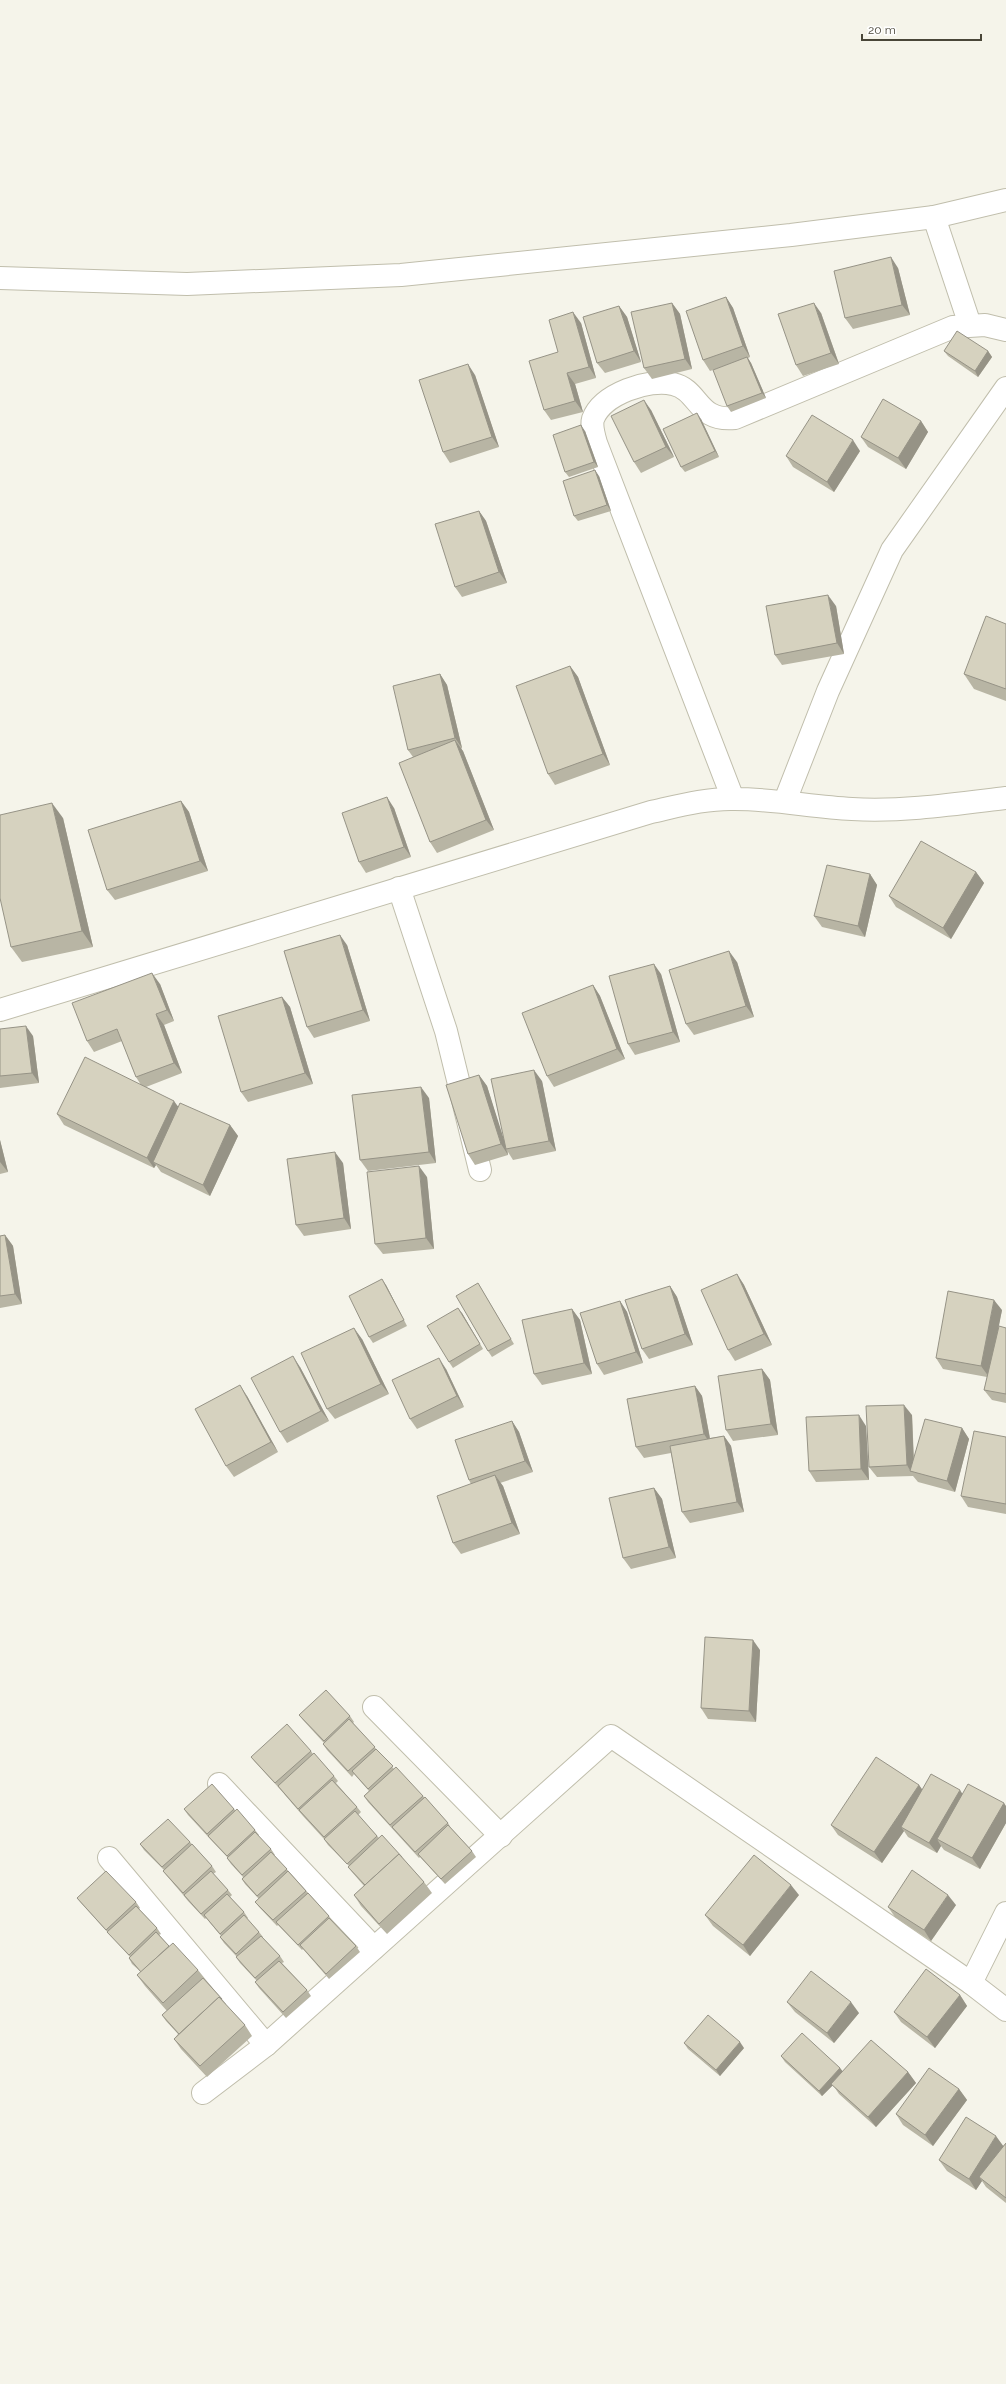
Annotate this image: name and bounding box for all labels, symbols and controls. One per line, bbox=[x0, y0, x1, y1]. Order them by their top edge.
scale bar bbox=[862, 16, 981, 42]
text: 20 m bbox=[868, 23, 896, 37]

